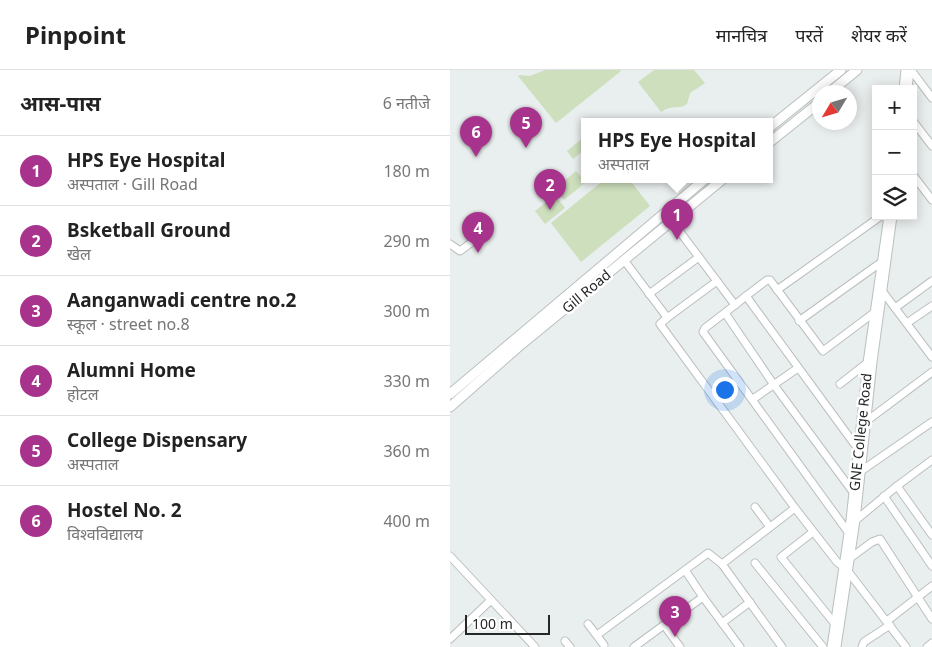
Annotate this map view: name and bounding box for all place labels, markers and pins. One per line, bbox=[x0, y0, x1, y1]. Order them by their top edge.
pin: 5 bbox=[510, 107, 542, 148]
pin: 6 bbox=[460, 116, 492, 157]
pin: 2 bbox=[534, 169, 566, 210]
pin: 1 bbox=[661, 199, 693, 240]
pin: 4 bbox=[462, 212, 494, 253]
pin: 3 bbox=[659, 596, 691, 637]

